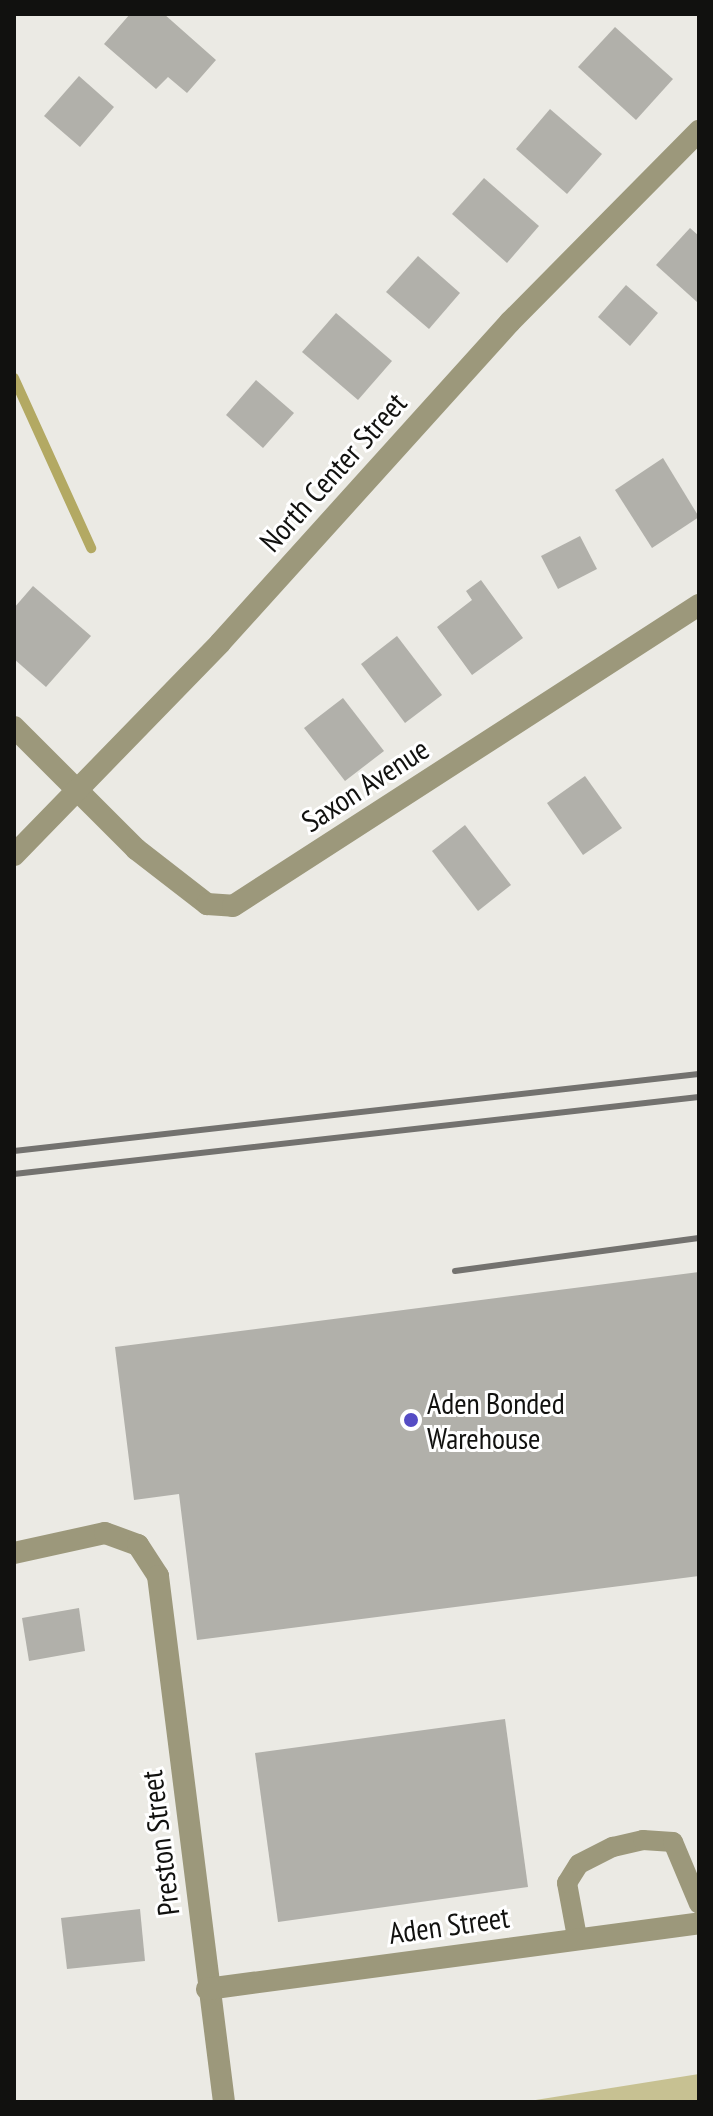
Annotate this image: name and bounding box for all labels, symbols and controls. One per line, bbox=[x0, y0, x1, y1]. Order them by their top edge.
street label: North Center Street bbox=[252, 385, 414, 559]
street label: Saxon Avenue bbox=[294, 730, 436, 840]
place label: Aden Bonded Warehouse bbox=[427, 1385, 565, 1456]
marker: Aden Bonded Warehouse bbox=[402, 1411, 420, 1429]
street label: Preston Street bbox=[133, 1768, 187, 1918]
street label: Aden Street bbox=[386, 1899, 512, 1951]

